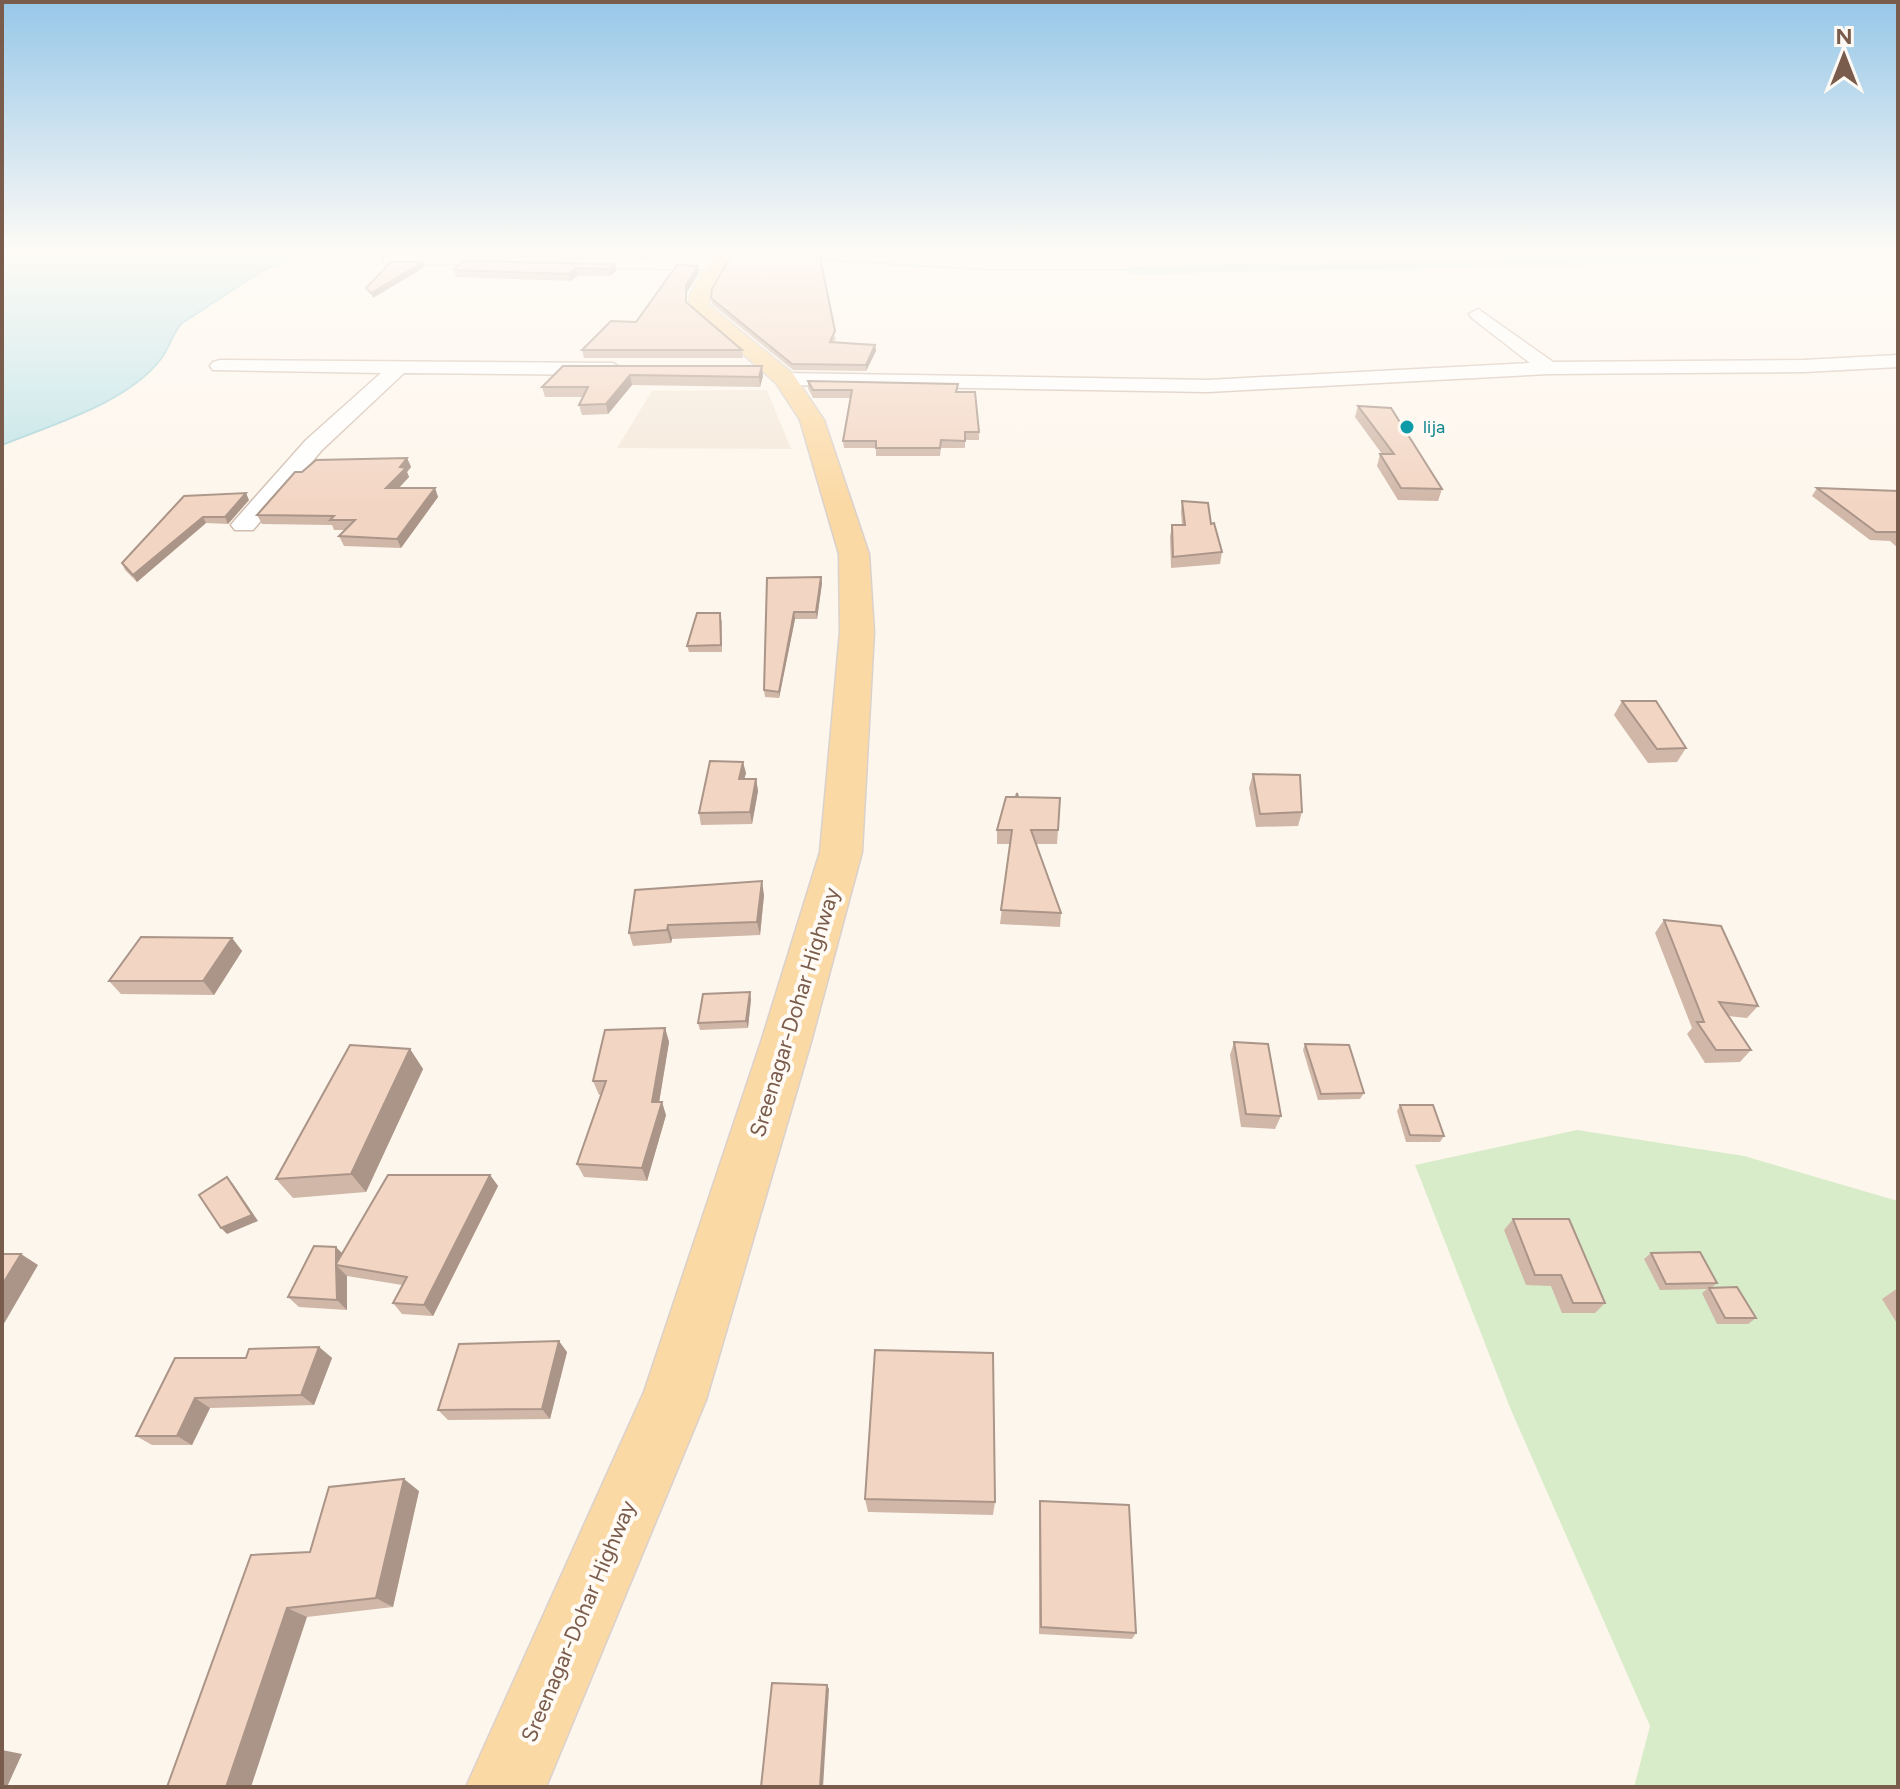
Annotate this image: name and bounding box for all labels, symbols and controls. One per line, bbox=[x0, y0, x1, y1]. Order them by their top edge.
north arrow bbox=[1804, 16, 1884, 96]
text: N bbox=[1835, 23, 1853, 50]
place label: lija bbox=[1423, 416, 1445, 438]
marker: lija bbox=[1398, 418, 1416, 436]
street label: Sreenagar-Dohar Highway bbox=[744, 884, 845, 1140]
street label: Sreenagar-Dohar Highway bbox=[515, 1496, 642, 1746]

